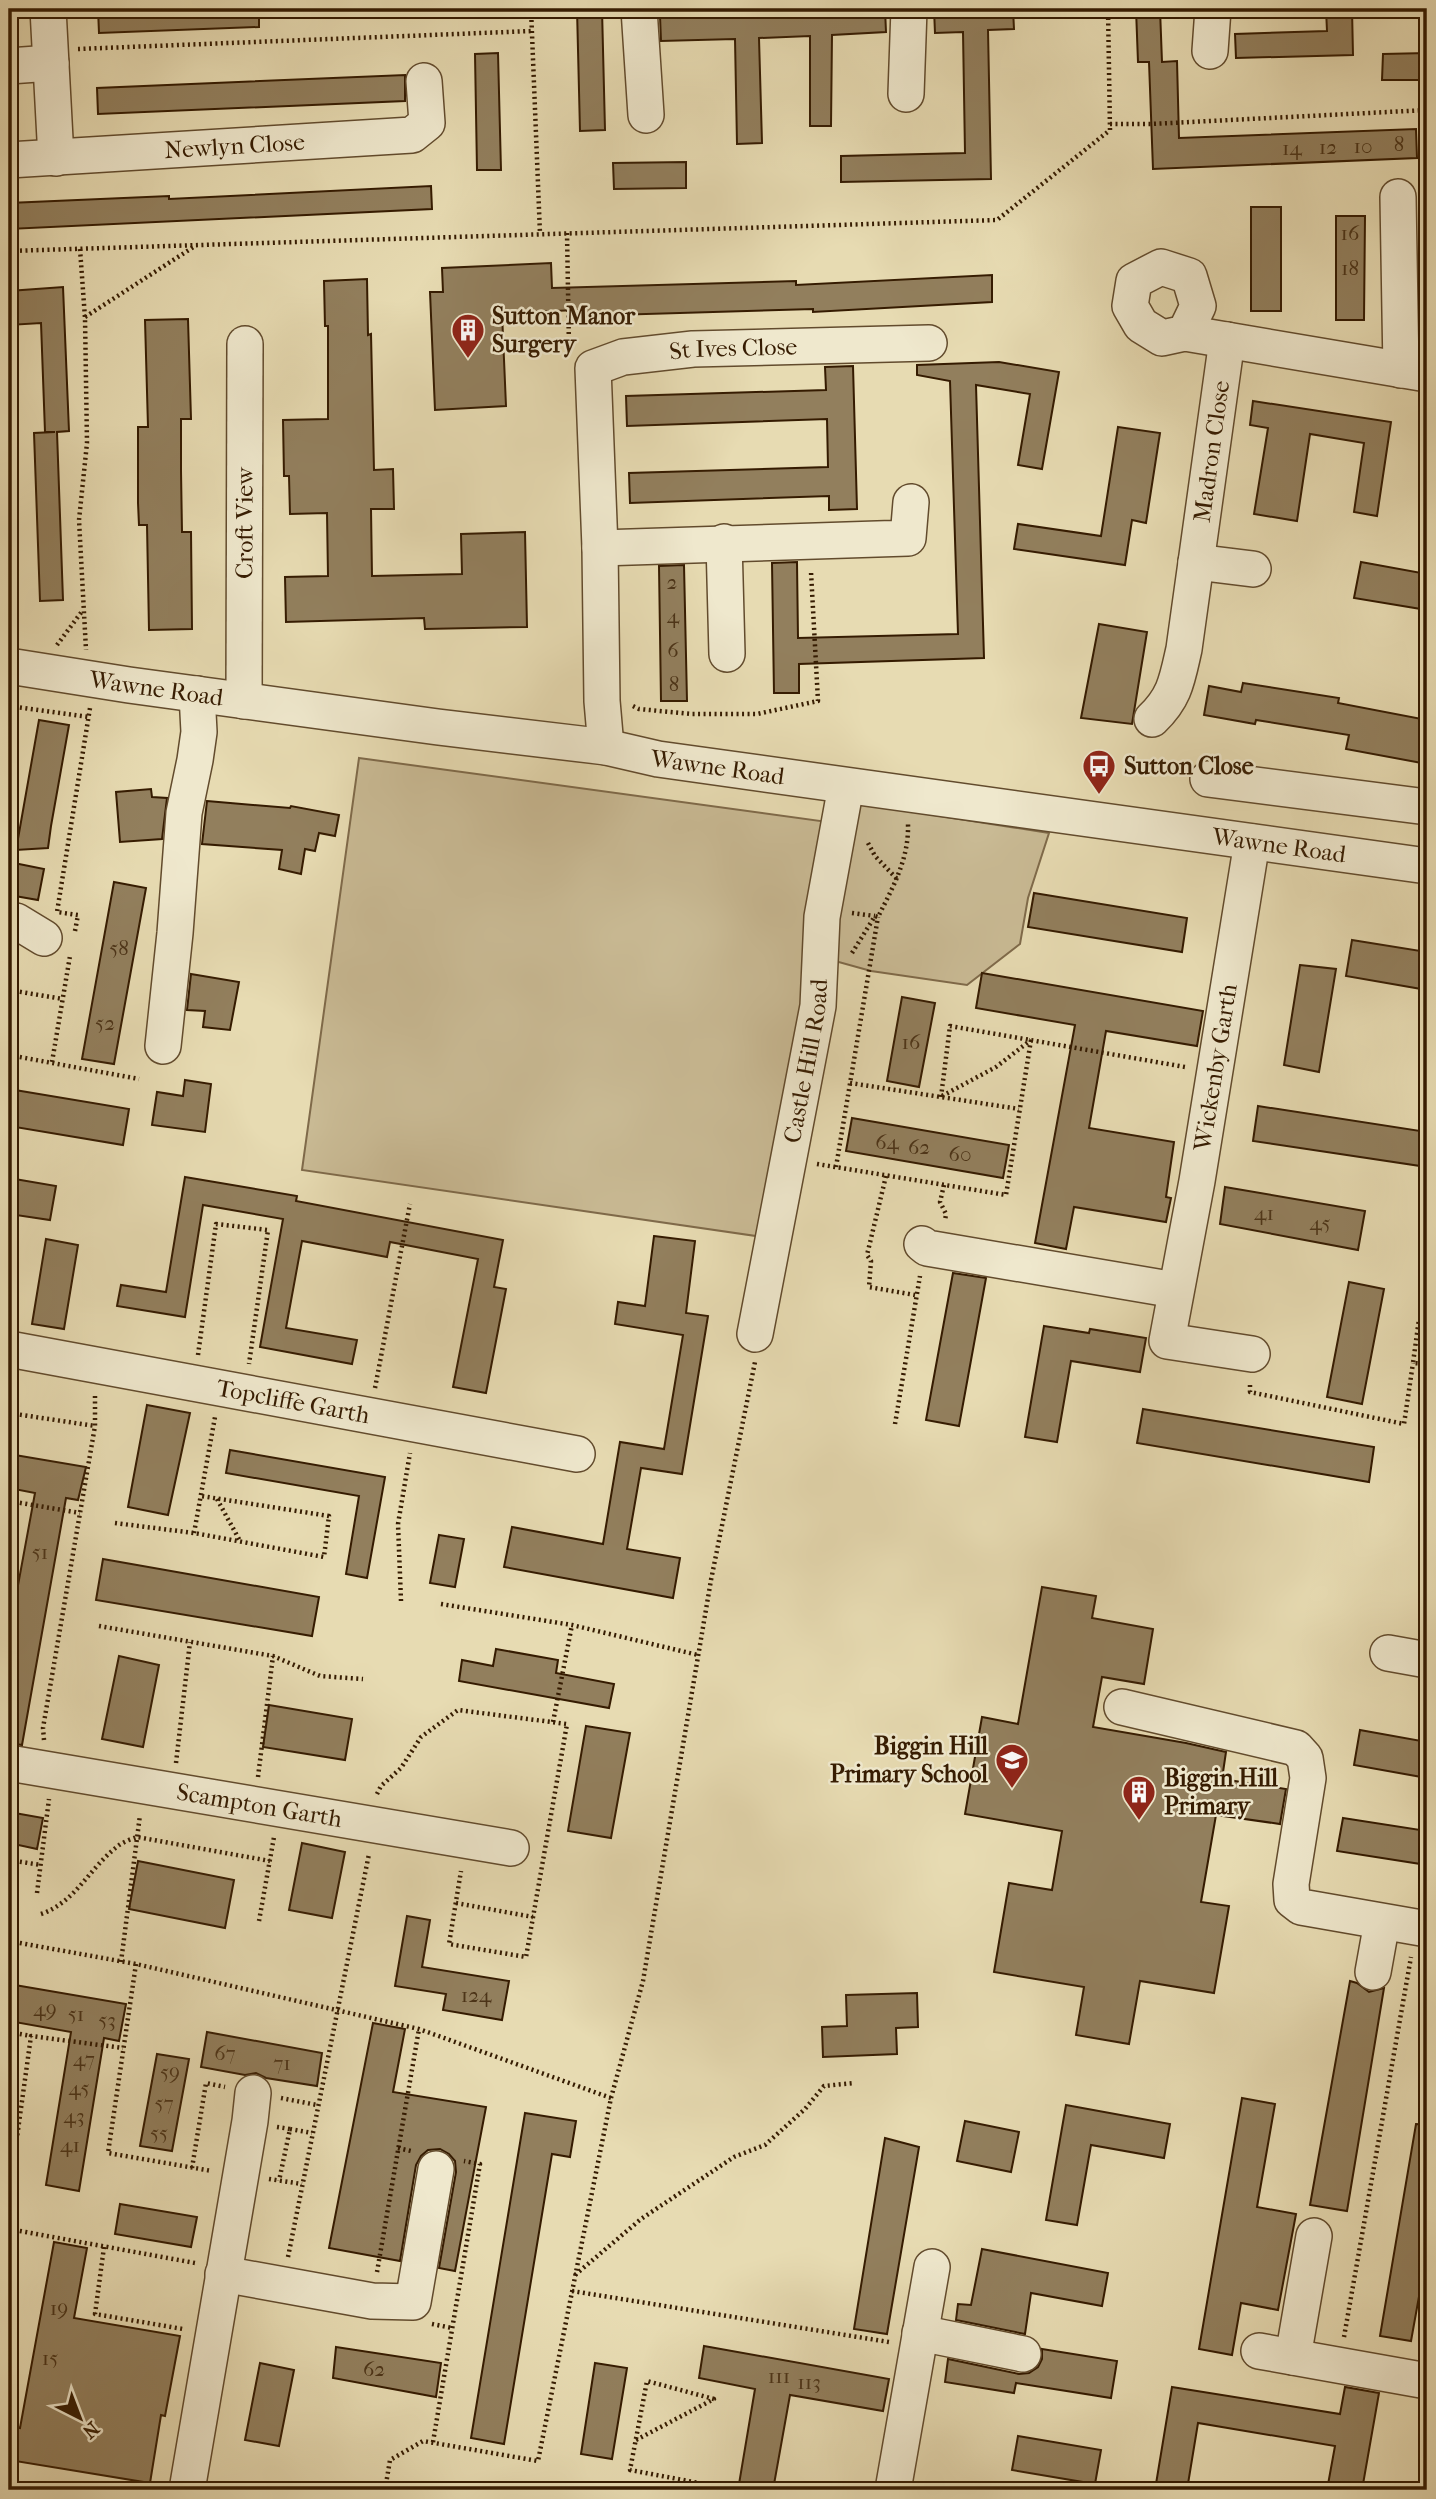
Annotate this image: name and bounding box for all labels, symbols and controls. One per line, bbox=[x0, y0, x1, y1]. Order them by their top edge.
street label: Newlyn Close bbox=[163, 128, 306, 164]
house number: 8 bbox=[1394, 132, 1404, 156]
house number: 10 bbox=[1354, 134, 1372, 158]
house number: 12 bbox=[1319, 135, 1337, 159]
house number: 14 bbox=[1282, 136, 1303, 160]
house number: 16 bbox=[1341, 221, 1360, 245]
house number: 18 bbox=[1341, 256, 1359, 280]
place label: Sutton Manor Surgery bbox=[492, 302, 636, 358]
building icon: Sutton Manor Surgery bbox=[449, 311, 487, 360]
street label: St Ives Close bbox=[668, 332, 798, 366]
street label: Madron Close bbox=[1188, 379, 1235, 524]
street label: Croft View bbox=[230, 466, 259, 579]
house number: 2 bbox=[667, 570, 678, 594]
house number: 4 bbox=[667, 604, 680, 628]
house number: 6 bbox=[667, 638, 679, 662]
street label: Wawne Road bbox=[86, 665, 226, 712]
house number: 8 bbox=[669, 672, 679, 696]
street label: Wawne Road bbox=[648, 744, 787, 791]
bus stop icon: Sutton Close bbox=[1080, 747, 1118, 796]
place label: Sutton Close bbox=[1124, 752, 1254, 780]
street label: Wawne Road bbox=[1209, 822, 1349, 869]
house number: 58 bbox=[109, 936, 129, 960]
street label: Castle Hill Road bbox=[778, 977, 833, 1145]
street label: Wickenby Garth bbox=[1188, 981, 1243, 1154]
house number: 52 bbox=[95, 1011, 115, 1035]
house number: 16 bbox=[902, 1030, 921, 1054]
house number: 64 bbox=[875, 1130, 899, 1154]
house number: 62 bbox=[908, 1135, 930, 1159]
house number: 60 bbox=[949, 1142, 971, 1166]
house number: 41 bbox=[1254, 1201, 1274, 1225]
house number: 45 bbox=[1310, 1211, 1330, 1235]
street label: Topcliffe Garth bbox=[214, 1374, 373, 1429]
house number: 51 bbox=[32, 1540, 48, 1564]
place label: Biggin Hill Primary School bbox=[830, 1732, 988, 1788]
school or university icon: Biggin Hill Primary School bbox=[993, 1741, 1031, 1790]
place label: Biggin Hill Primary bbox=[1164, 1764, 1278, 1820]
building icon: Biggin Hill Primary bbox=[1120, 1773, 1158, 1822]
street label: Scampton Garth bbox=[175, 1778, 345, 1833]
house number: 124 bbox=[461, 1983, 492, 2007]
house number: 49 bbox=[33, 1997, 57, 2021]
house number: 51 bbox=[68, 2002, 84, 2026]
house number: 53 bbox=[98, 2008, 116, 2032]
house number: 67 bbox=[214, 2041, 236, 2065]
house number: 47 bbox=[73, 2047, 95, 2071]
house number: 71 bbox=[273, 2051, 291, 2075]
house number: 59 bbox=[160, 2060, 180, 2084]
house number: 45 bbox=[69, 2076, 89, 2100]
house number: 57 bbox=[154, 2091, 174, 2115]
house number: 43 bbox=[63, 2104, 85, 2128]
house number: 55 bbox=[150, 2121, 168, 2145]
house number: 41 bbox=[60, 2133, 80, 2157]
house number: 19 bbox=[50, 2296, 68, 2320]
house number: 15 bbox=[42, 2346, 58, 2370]
house number: 62 bbox=[363, 2357, 385, 2381]
house number: 111 bbox=[768, 2364, 790, 2388]
house number: 113 bbox=[797, 2370, 821, 2394]
north arrow bbox=[46, 2384, 116, 2454]
text: N bbox=[78, 2417, 103, 2443]

